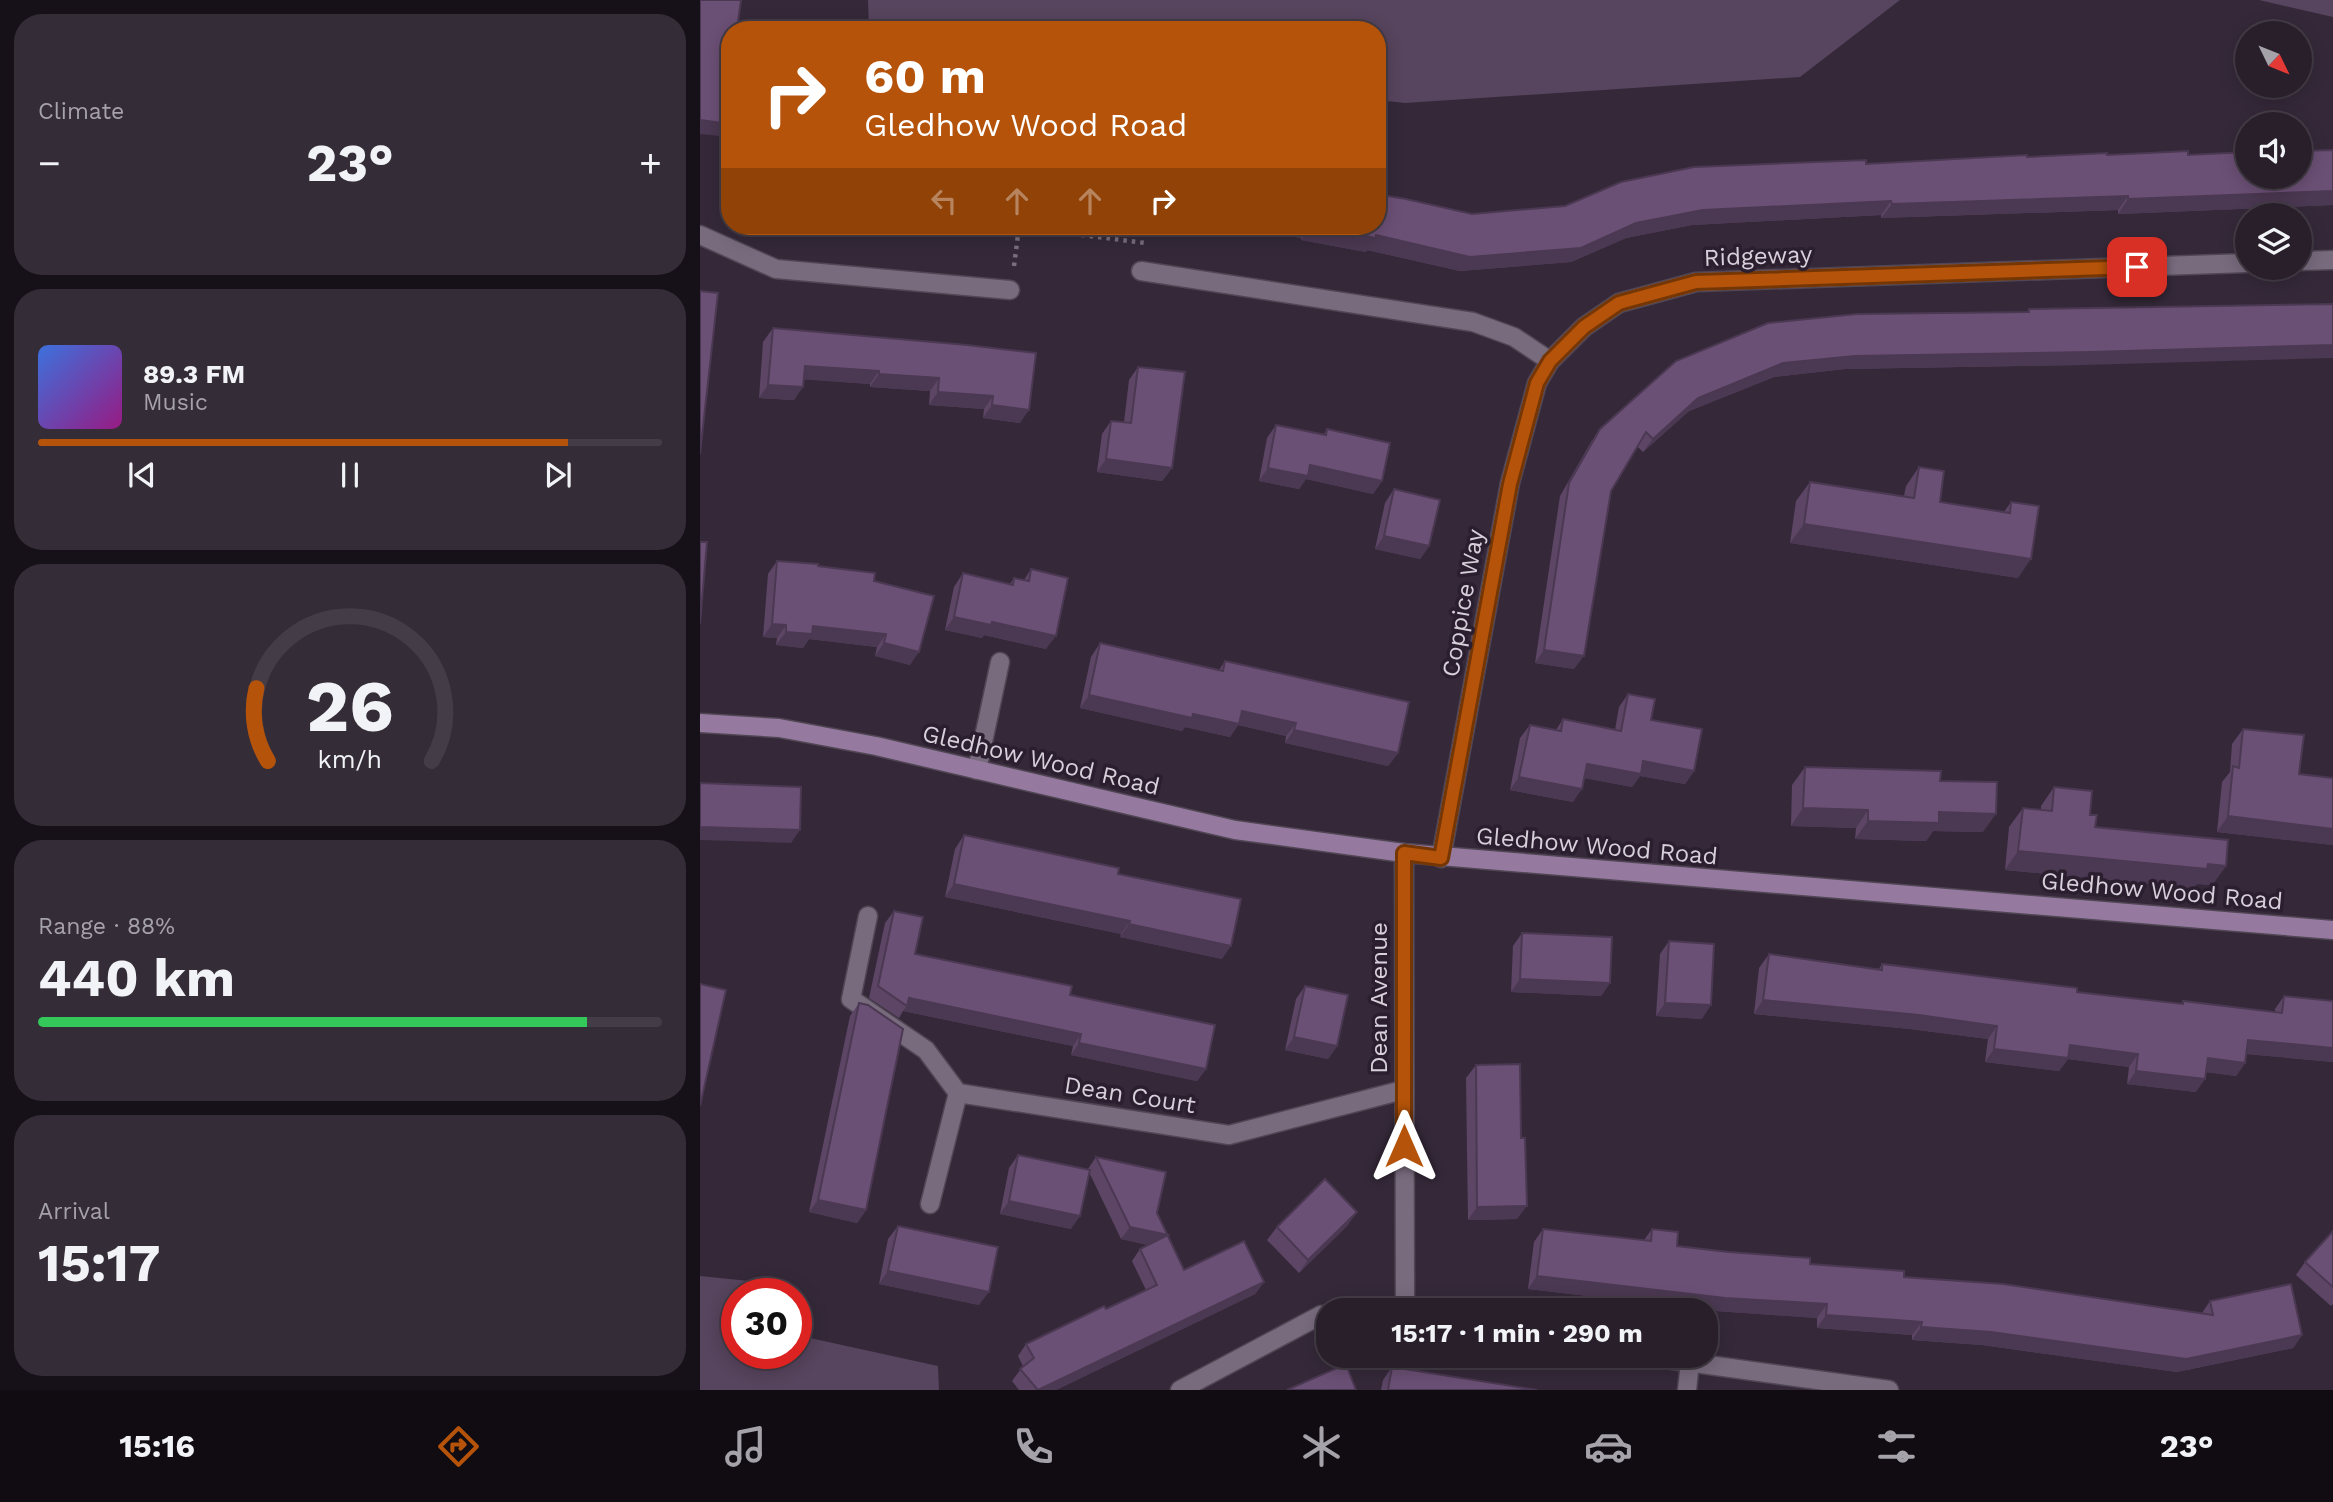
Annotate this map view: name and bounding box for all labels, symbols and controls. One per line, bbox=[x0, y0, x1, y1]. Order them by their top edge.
north arrow bbox=[2235, 21, 2312, 98]
map controls bbox=[2235, 21, 2312, 280]
text: 60 m bbox=[864, 47, 986, 105]
icon: right bbox=[749, 49, 840, 140]
text: Climate bbox=[38, 98, 124, 125]
text: Gledhow Wood Road bbox=[864, 106, 1187, 144]
button: sound bbox=[2235, 112, 2312, 189]
text: 23° bbox=[306, 133, 394, 194]
text: − bbox=[38, 141, 61, 185]
text: + bbox=[639, 141, 662, 185]
icon: left bbox=[925, 182, 963, 220]
icon: ahead bbox=[998, 182, 1036, 220]
icon: ahead bbox=[1071, 182, 1109, 220]
icon: right bbox=[1144, 182, 1182, 220]
button: layers bbox=[2235, 203, 2312, 280]
pin bbox=[2107, 237, 2167, 297]
street label: Ridgeway bbox=[1703, 240, 1813, 272]
icon: arrive bbox=[2118, 248, 2156, 286]
text: 89.3 FM bbox=[143, 359, 245, 389]
text: Music bbox=[143, 389, 208, 416]
icon: previous bbox=[123, 456, 161, 494]
icon: pause bbox=[331, 456, 369, 494]
icon: next bbox=[539, 456, 577, 494]
street label: Coppice Way bbox=[1436, 526, 1490, 679]
text: 26 bbox=[306, 663, 394, 749]
street label: Gledhow Wood Road bbox=[920, 719, 1162, 801]
text: km/h bbox=[318, 745, 382, 774]
street label: Gledhow Wood Road bbox=[1475, 821, 1719, 871]
street label: Gledhow Wood Road bbox=[2040, 866, 2284, 916]
text: Range · 88% bbox=[38, 913, 175, 940]
street label: Dean Avenue bbox=[1365, 922, 1393, 1074]
text: 440 km bbox=[38, 948, 235, 1009]
street label: Dean Court bbox=[1062, 1071, 1198, 1119]
position arrow bbox=[1367, 1109, 1441, 1183]
text: Arrival bbox=[38, 1198, 110, 1225]
text: 15:17 bbox=[38, 1233, 160, 1294]
speed limit sign: 30 bbox=[721, 1278, 812, 1369]
text: 15:17 · 1 min · 290 m bbox=[1391, 1318, 1643, 1348]
icon: directions bbox=[434, 1422, 483, 1471]
icon: music bbox=[721, 1422, 770, 1471]
icon: phone bbox=[1009, 1422, 1058, 1471]
icon: climate bbox=[1297, 1422, 1346, 1471]
icon: car bbox=[1584, 1422, 1633, 1471]
icon: filters bbox=[1872, 1422, 1921, 1471]
text: 15:16 bbox=[119, 1427, 195, 1465]
text: 23° bbox=[2160, 1427, 2214, 1465]

